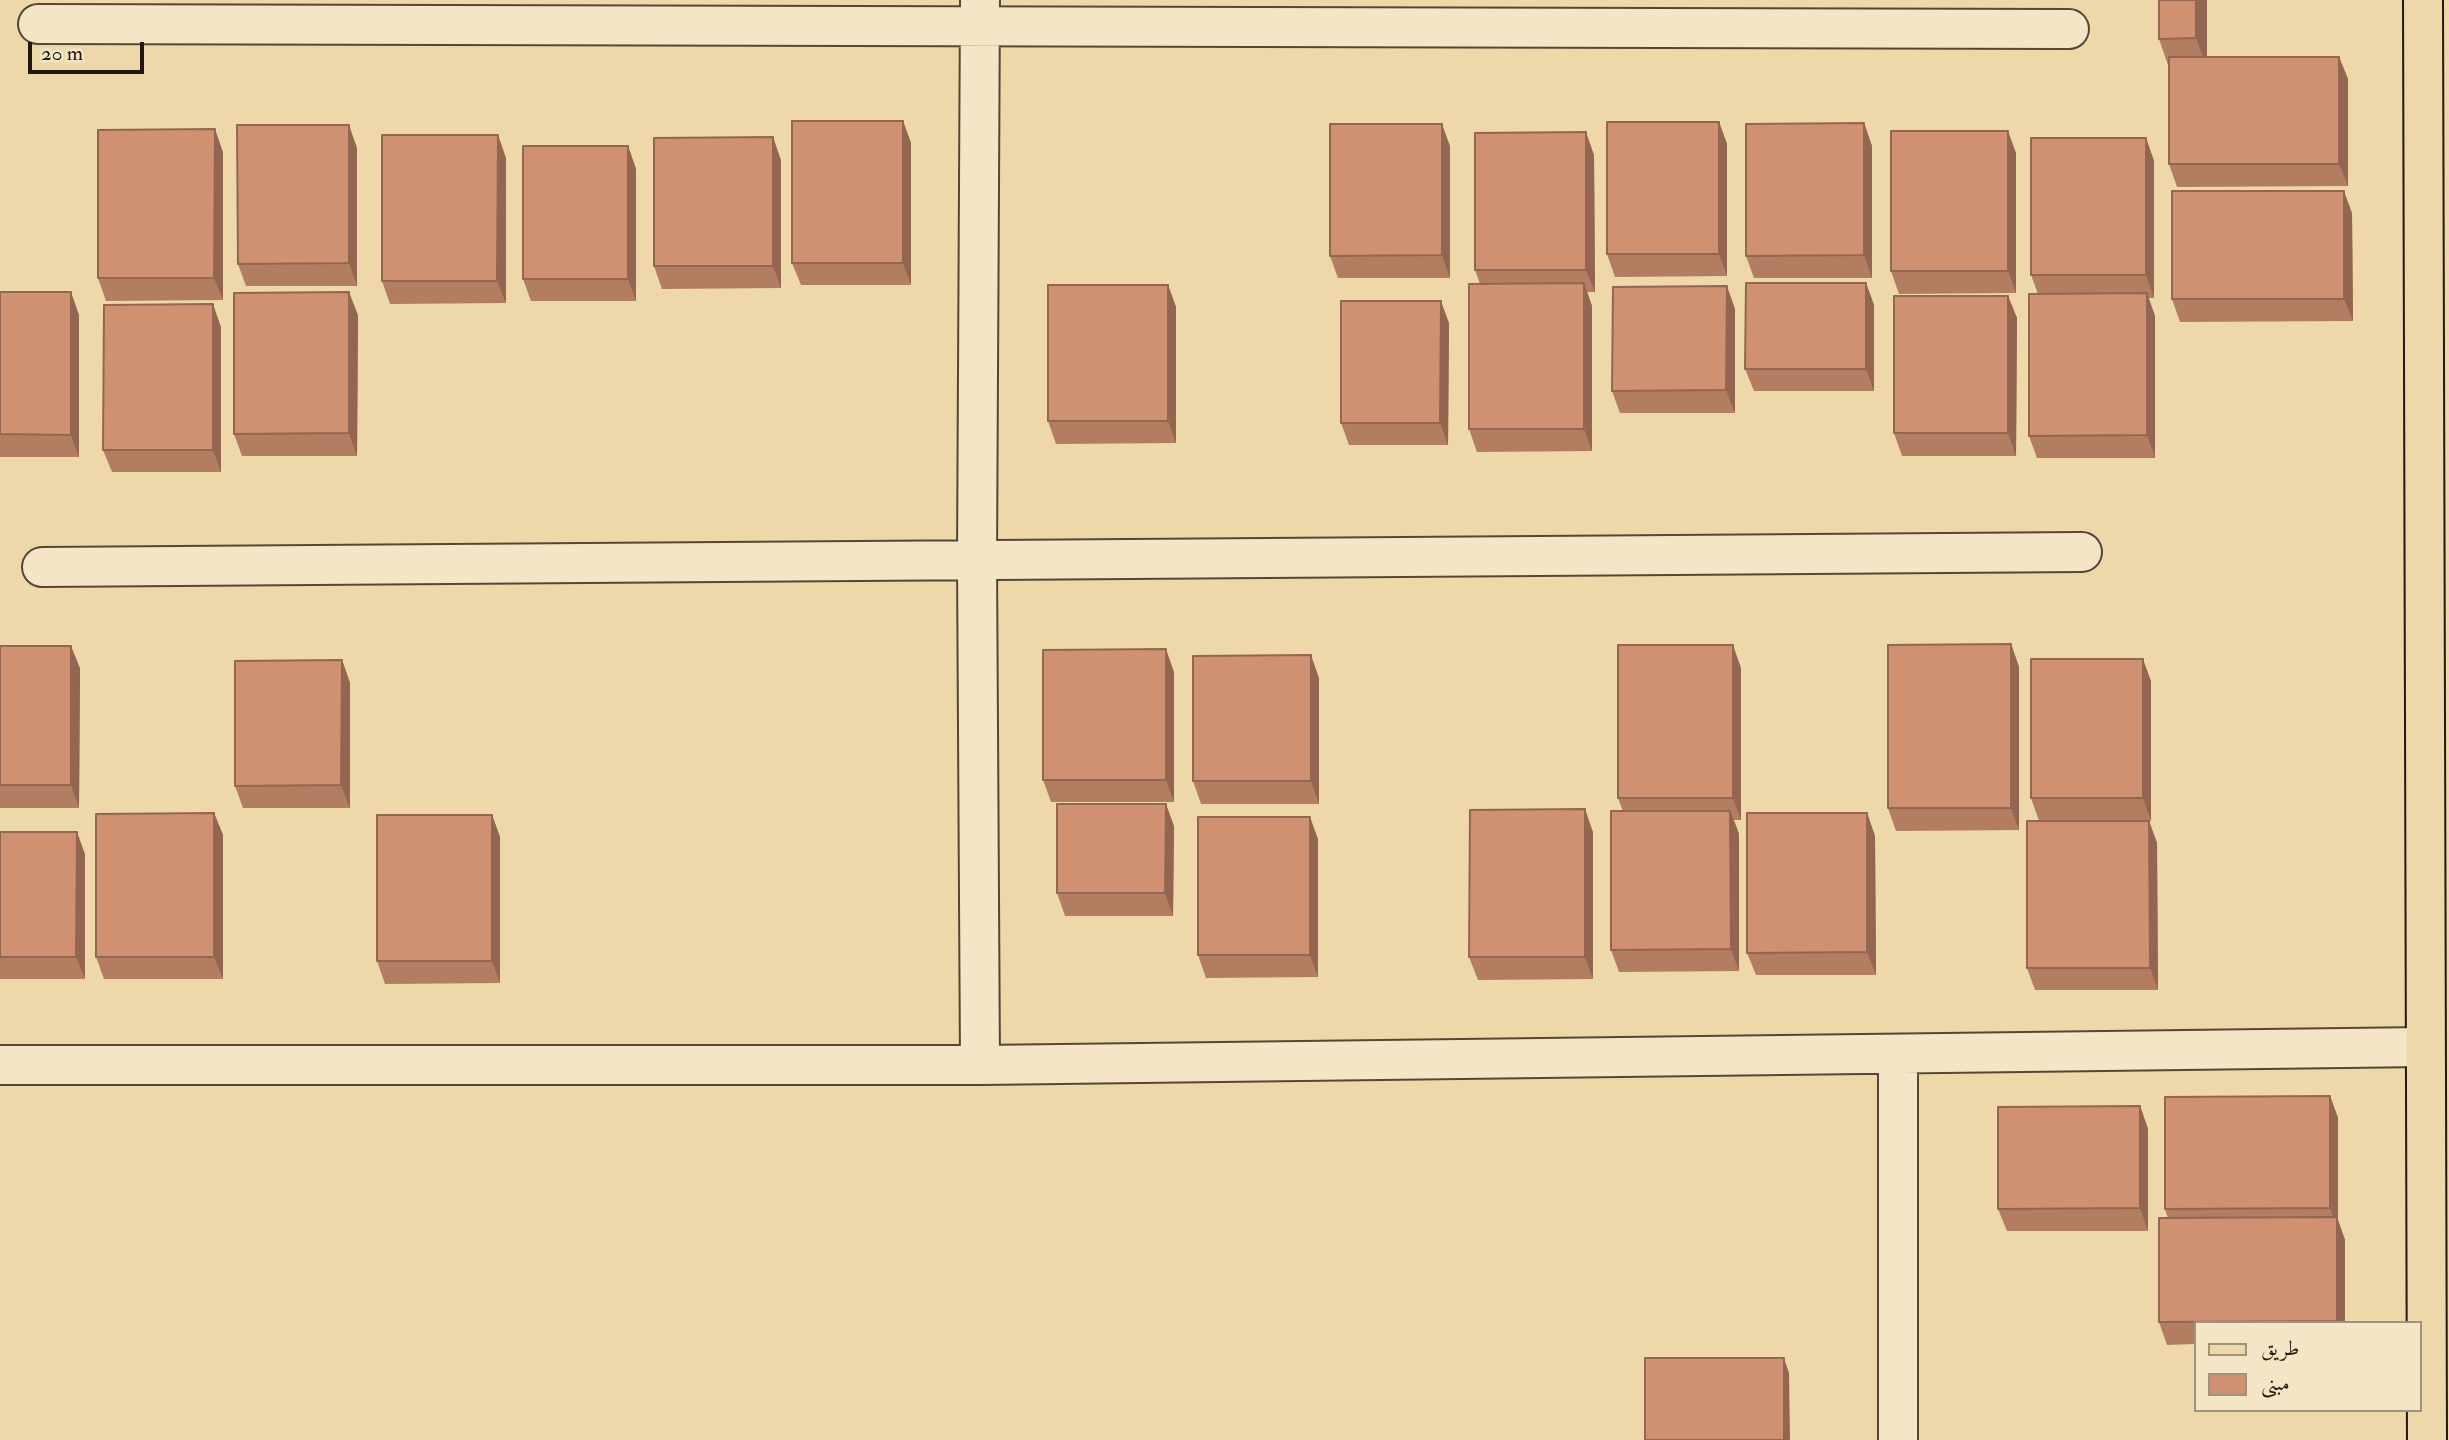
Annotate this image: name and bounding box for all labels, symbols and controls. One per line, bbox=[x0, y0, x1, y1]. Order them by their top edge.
scale bar bbox=[32, 28, 147, 72]
text: 20 m bbox=[41, 40, 83, 67]
legend bbox=[2194, 1321, 2421, 1412]
text: طريق bbox=[2261, 1335, 2299, 1362]
text: مبنى bbox=[2261, 1370, 2290, 1397]

